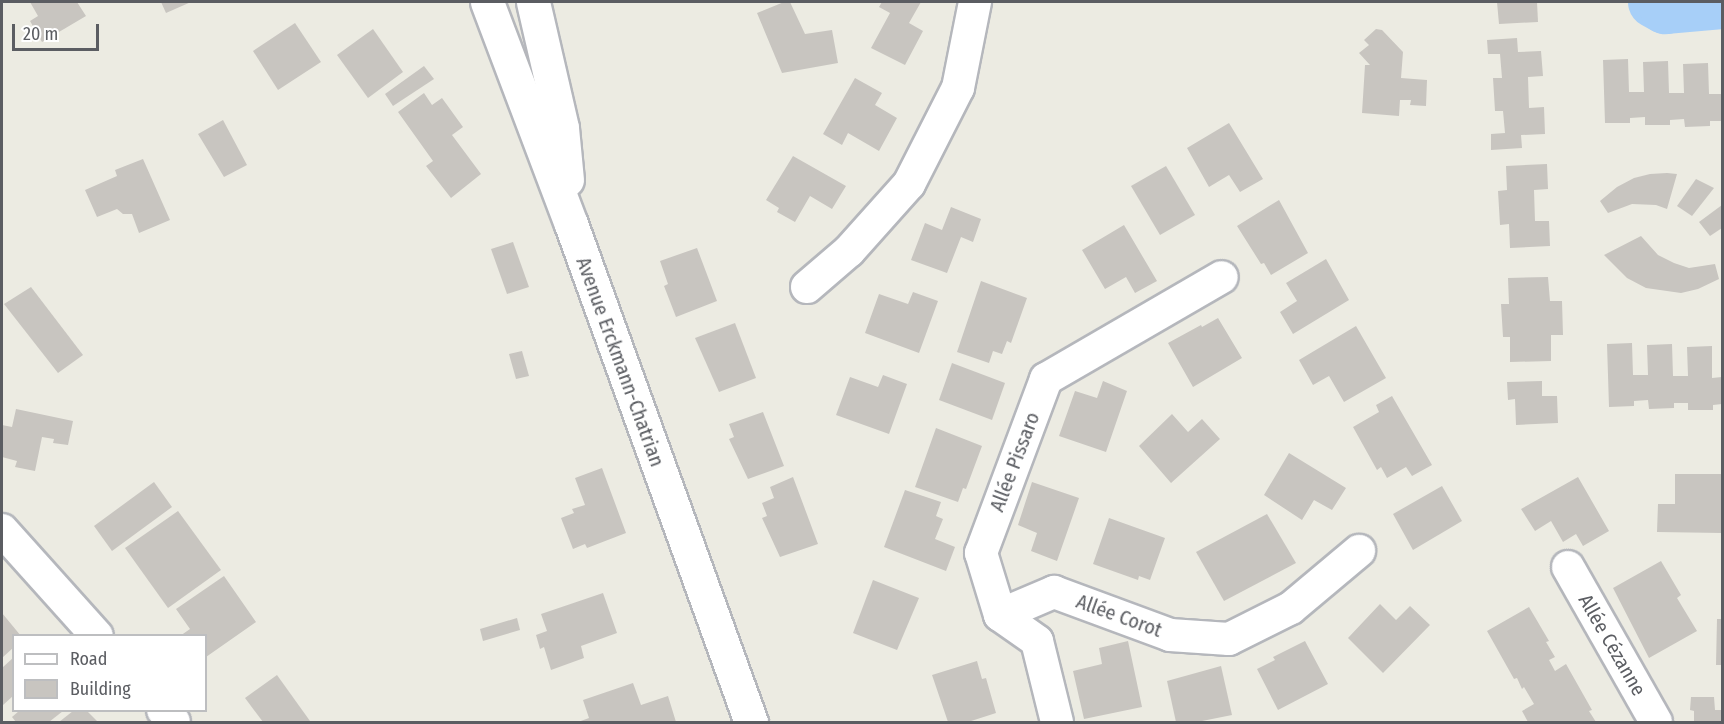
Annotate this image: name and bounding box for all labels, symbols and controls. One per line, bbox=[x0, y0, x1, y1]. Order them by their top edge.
scale bar bbox=[15, 12, 102, 50]
text: 20 m bbox=[23, 23, 58, 45]
street label: Avenue Erckmann-Chatrian bbox=[571, 254, 669, 470]
street label: Allée Pissaro bbox=[985, 409, 1045, 515]
street label: Allée Corot bbox=[1073, 589, 1165, 643]
street label: Allée Cézanne bbox=[1573, 590, 1651, 700]
legend bbox=[12, 634, 207, 712]
text: Road bbox=[70, 648, 107, 670]
text: Building bbox=[70, 678, 131, 700]

